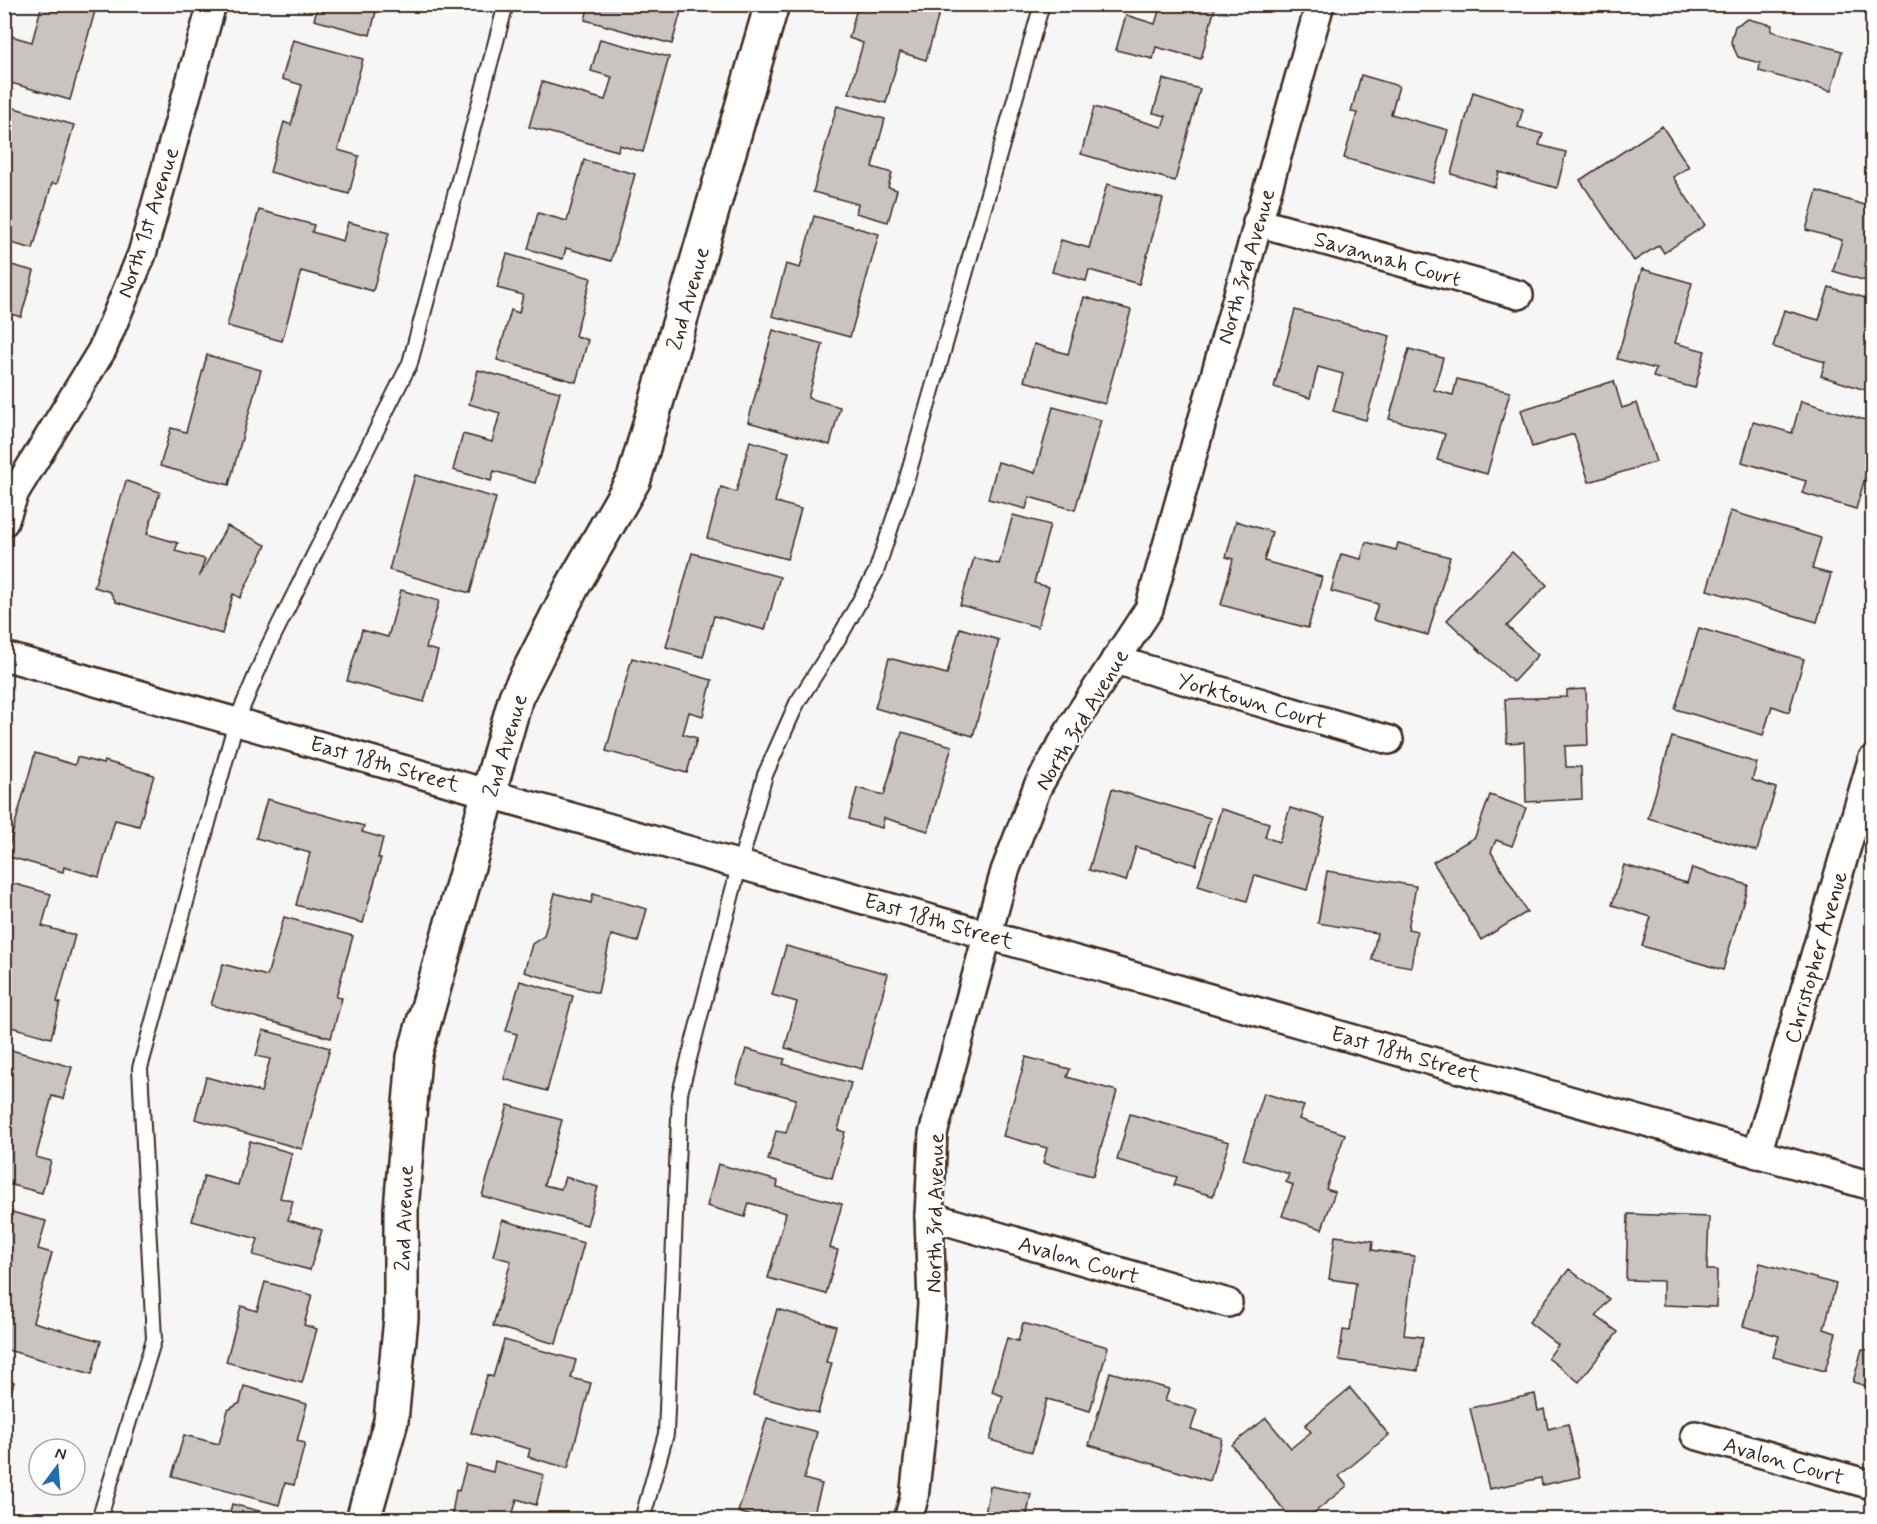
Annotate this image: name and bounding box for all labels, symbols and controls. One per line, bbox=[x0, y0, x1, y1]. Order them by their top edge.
street label: North 1st Avenue bbox=[111, 144, 187, 302]
street label: North 3rd Avenue bbox=[1211, 185, 1283, 347]
street label: Savannah Court bbox=[1311, 226, 1464, 294]
street label: 2nd Avenue bbox=[661, 243, 717, 354]
street label: North 3rd Avenue bbox=[1029, 644, 1136, 796]
street label: Yorktown Court bbox=[1174, 667, 1329, 737]
street label: 2nd Avenue bbox=[477, 690, 535, 801]
street label: East 18th Street bbox=[307, 730, 462, 800]
street label: Christopher Avenue bbox=[1779, 868, 1855, 1047]
street label: East 18th Street bbox=[861, 887, 1016, 957]
street label: East 18th Street bbox=[1328, 1020, 1483, 1090]
street label: North 3rd Avenue bbox=[921, 1132, 951, 1293]
street label: 2nd Avenue bbox=[389, 1164, 421, 1272]
street label: Avalon Court bbox=[1015, 1230, 1142, 1292]
street label: Avalon Court bbox=[1720, 1431, 1847, 1493]
north arrow bbox=[27, 1437, 87, 1497]
text: N bbox=[53, 1442, 69, 1466]

